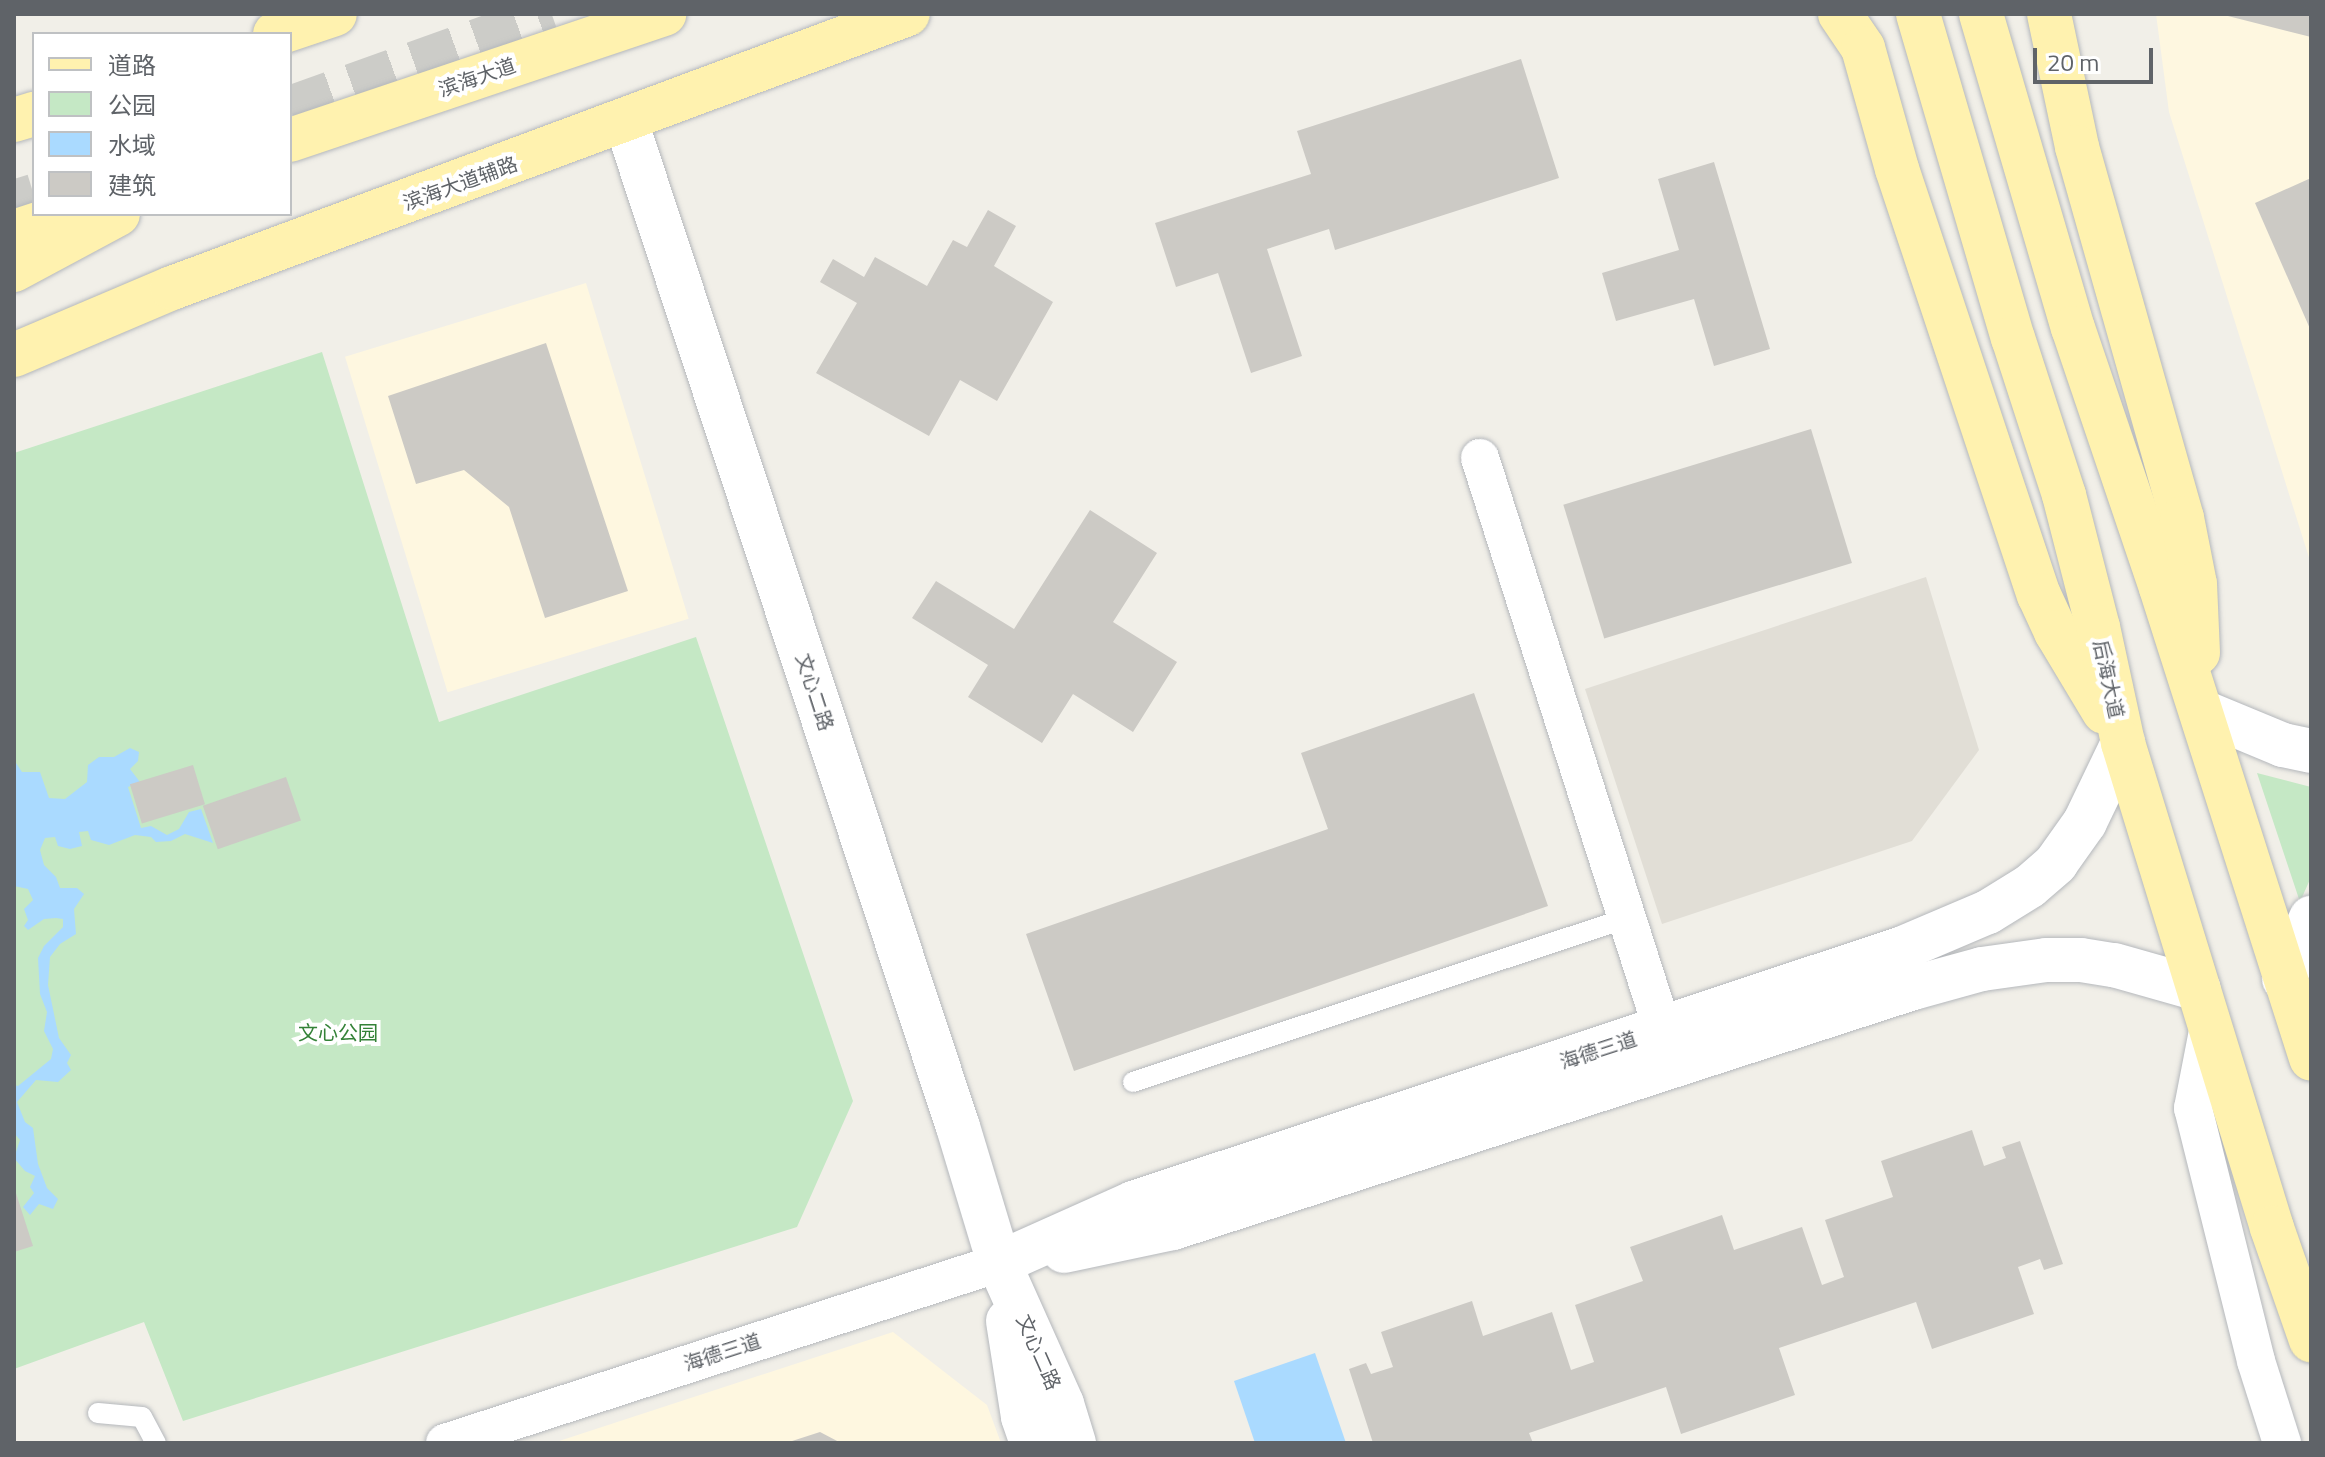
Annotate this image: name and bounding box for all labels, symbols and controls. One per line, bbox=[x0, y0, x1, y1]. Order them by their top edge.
legend bbox=[32, 32, 292, 216]
scale bar bbox=[2037, 32, 2157, 82]
text: 20 m bbox=[2047, 44, 2099, 80]
text: 道路 bbox=[108, 47, 156, 83]
street label: 滨海大道 bbox=[435, 53, 519, 101]
text: 公园 bbox=[108, 87, 156, 123]
text: 水域 bbox=[108, 127, 156, 163]
street label: 滨海大道辅路 bbox=[400, 151, 520, 215]
text: 建筑 bbox=[108, 167, 156, 203]
street label: 后海大道 bbox=[2089, 637, 2129, 721]
street label: 文心二路 bbox=[791, 650, 839, 734]
park label: 文心公园 bbox=[298, 1020, 378, 1044]
street label: 海德三道 bbox=[1556, 1026, 1640, 1074]
street label: 文心二路 bbox=[1012, 1311, 1066, 1393]
street label: 海德三道 bbox=[680, 1328, 764, 1376]

